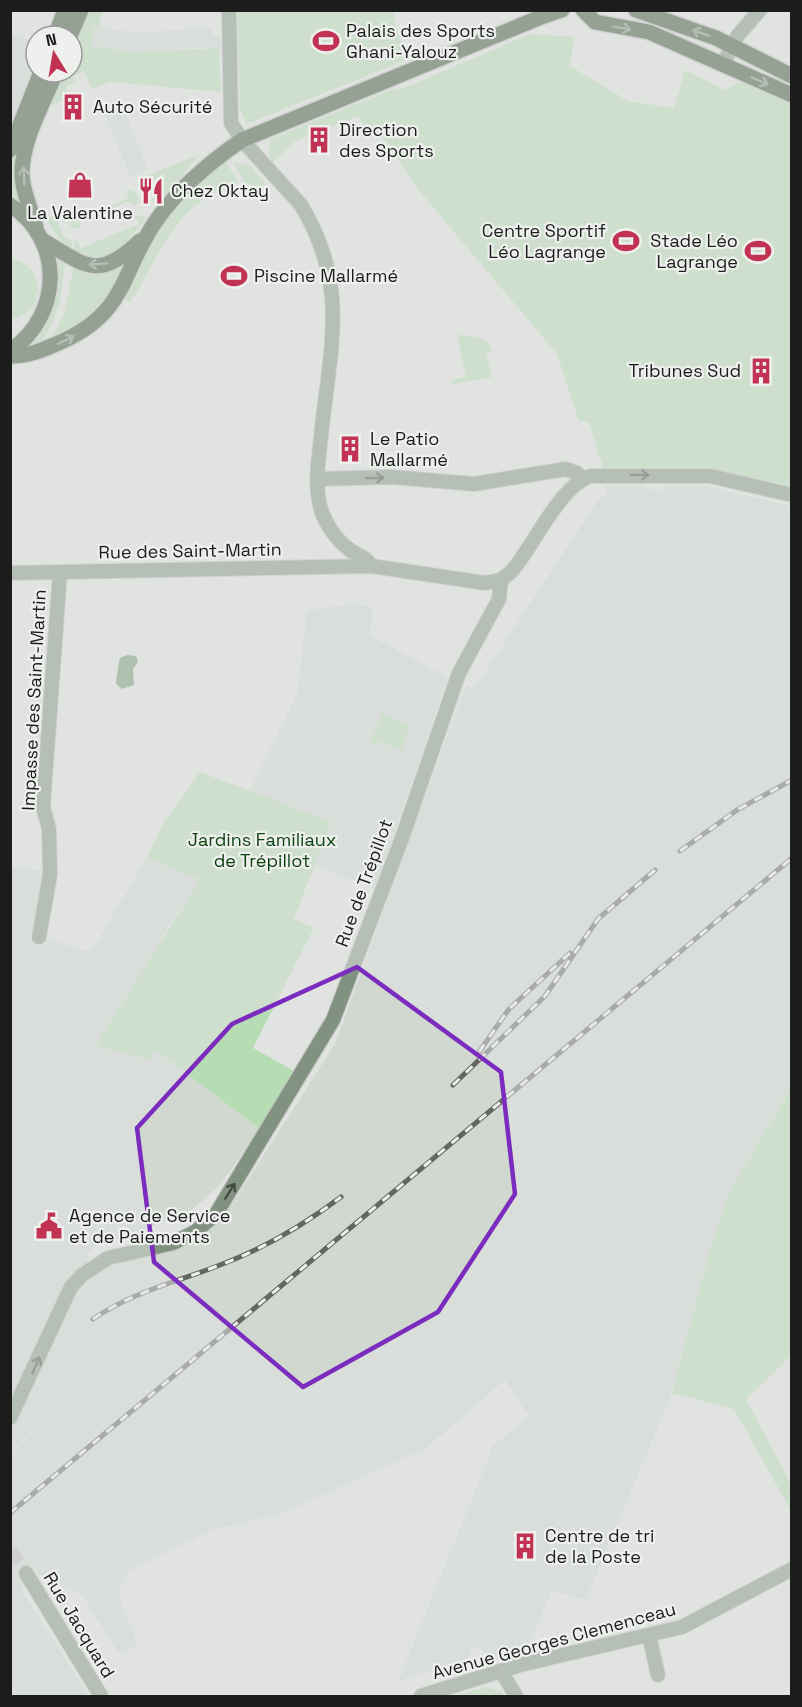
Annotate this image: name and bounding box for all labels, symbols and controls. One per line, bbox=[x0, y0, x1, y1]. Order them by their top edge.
place label: Palais des Sports Ghani-Yalouz bbox=[346, 19, 495, 63]
one-way arrow bbox=[611, 22, 631, 33]
north arrow bbox=[24, 24, 84, 84]
sports icon: Palais des Sports Ghani-Yalouz bbox=[311, 26, 341, 56]
one-way arrow bbox=[692, 27, 711, 38]
text: N bbox=[44, 28, 59, 51]
one-way arrow bbox=[750, 76, 769, 87]
building icon: Auto Sécurité bbox=[58, 92, 88, 122]
place label: Auto Sécurité bbox=[93, 95, 212, 118]
place label: Direction des Sports bbox=[339, 118, 434, 162]
building icon: Direction des Sports bbox=[304, 125, 334, 155]
one-way arrow bbox=[18, 167, 29, 186]
shop icon: La Valentine bbox=[65, 170, 95, 200]
restaurant icon: Chez Oktay bbox=[136, 176, 166, 206]
place label: Chez Oktay bbox=[171, 179, 269, 202]
place label: La Valentine bbox=[27, 201, 133, 224]
place label: Centre Sportif Léo Lagrange bbox=[482, 219, 606, 263]
sports icon: Centre Sportif Léo Lagrange bbox=[611, 226, 641, 256]
place label: Stade Léo Lagrange bbox=[650, 229, 738, 273]
sports icon: Stade Léo Lagrange bbox=[743, 236, 773, 266]
one-way arrow bbox=[89, 259, 109, 270]
sports icon: Piscine Mallarmé bbox=[219, 261, 249, 291]
place label: Piscine Mallarmé bbox=[254, 264, 398, 287]
one-way arrow bbox=[56, 333, 74, 345]
building icon: Tribunes Sud bbox=[746, 356, 776, 386]
place label: Tribunes Sud bbox=[629, 359, 741, 382]
place label: Le Patio Mallarmé bbox=[370, 427, 448, 471]
building icon: Le Patio Mallarmé bbox=[335, 434, 365, 464]
one-way arrow bbox=[629, 469, 649, 481]
one-way arrow bbox=[365, 472, 385, 483]
street label: Rue des Saint-Martin bbox=[98, 537, 282, 564]
street label: Impasse des Saint-Martin bbox=[16, 589, 51, 811]
street label: Rue de Trépillot bbox=[330, 816, 397, 950]
park label: Jardins Familiaux de Trépillot bbox=[188, 828, 336, 872]
one-way arrow bbox=[224, 1182, 237, 1199]
place label: Agence de Service et de Paiements bbox=[69, 1204, 231, 1248]
public building icon: Agence de Service et de Paiements bbox=[34, 1211, 64, 1241]
one-way arrow bbox=[31, 1357, 42, 1375]
place label: Centre de tri de la Poste bbox=[545, 1524, 654, 1568]
building icon: Centre de tri de la Poste bbox=[510, 1531, 540, 1561]
street label: Rue Jacquard bbox=[39, 1567, 120, 1682]
street label: Avenue Georges Clemenceau bbox=[430, 1597, 678, 1684]

